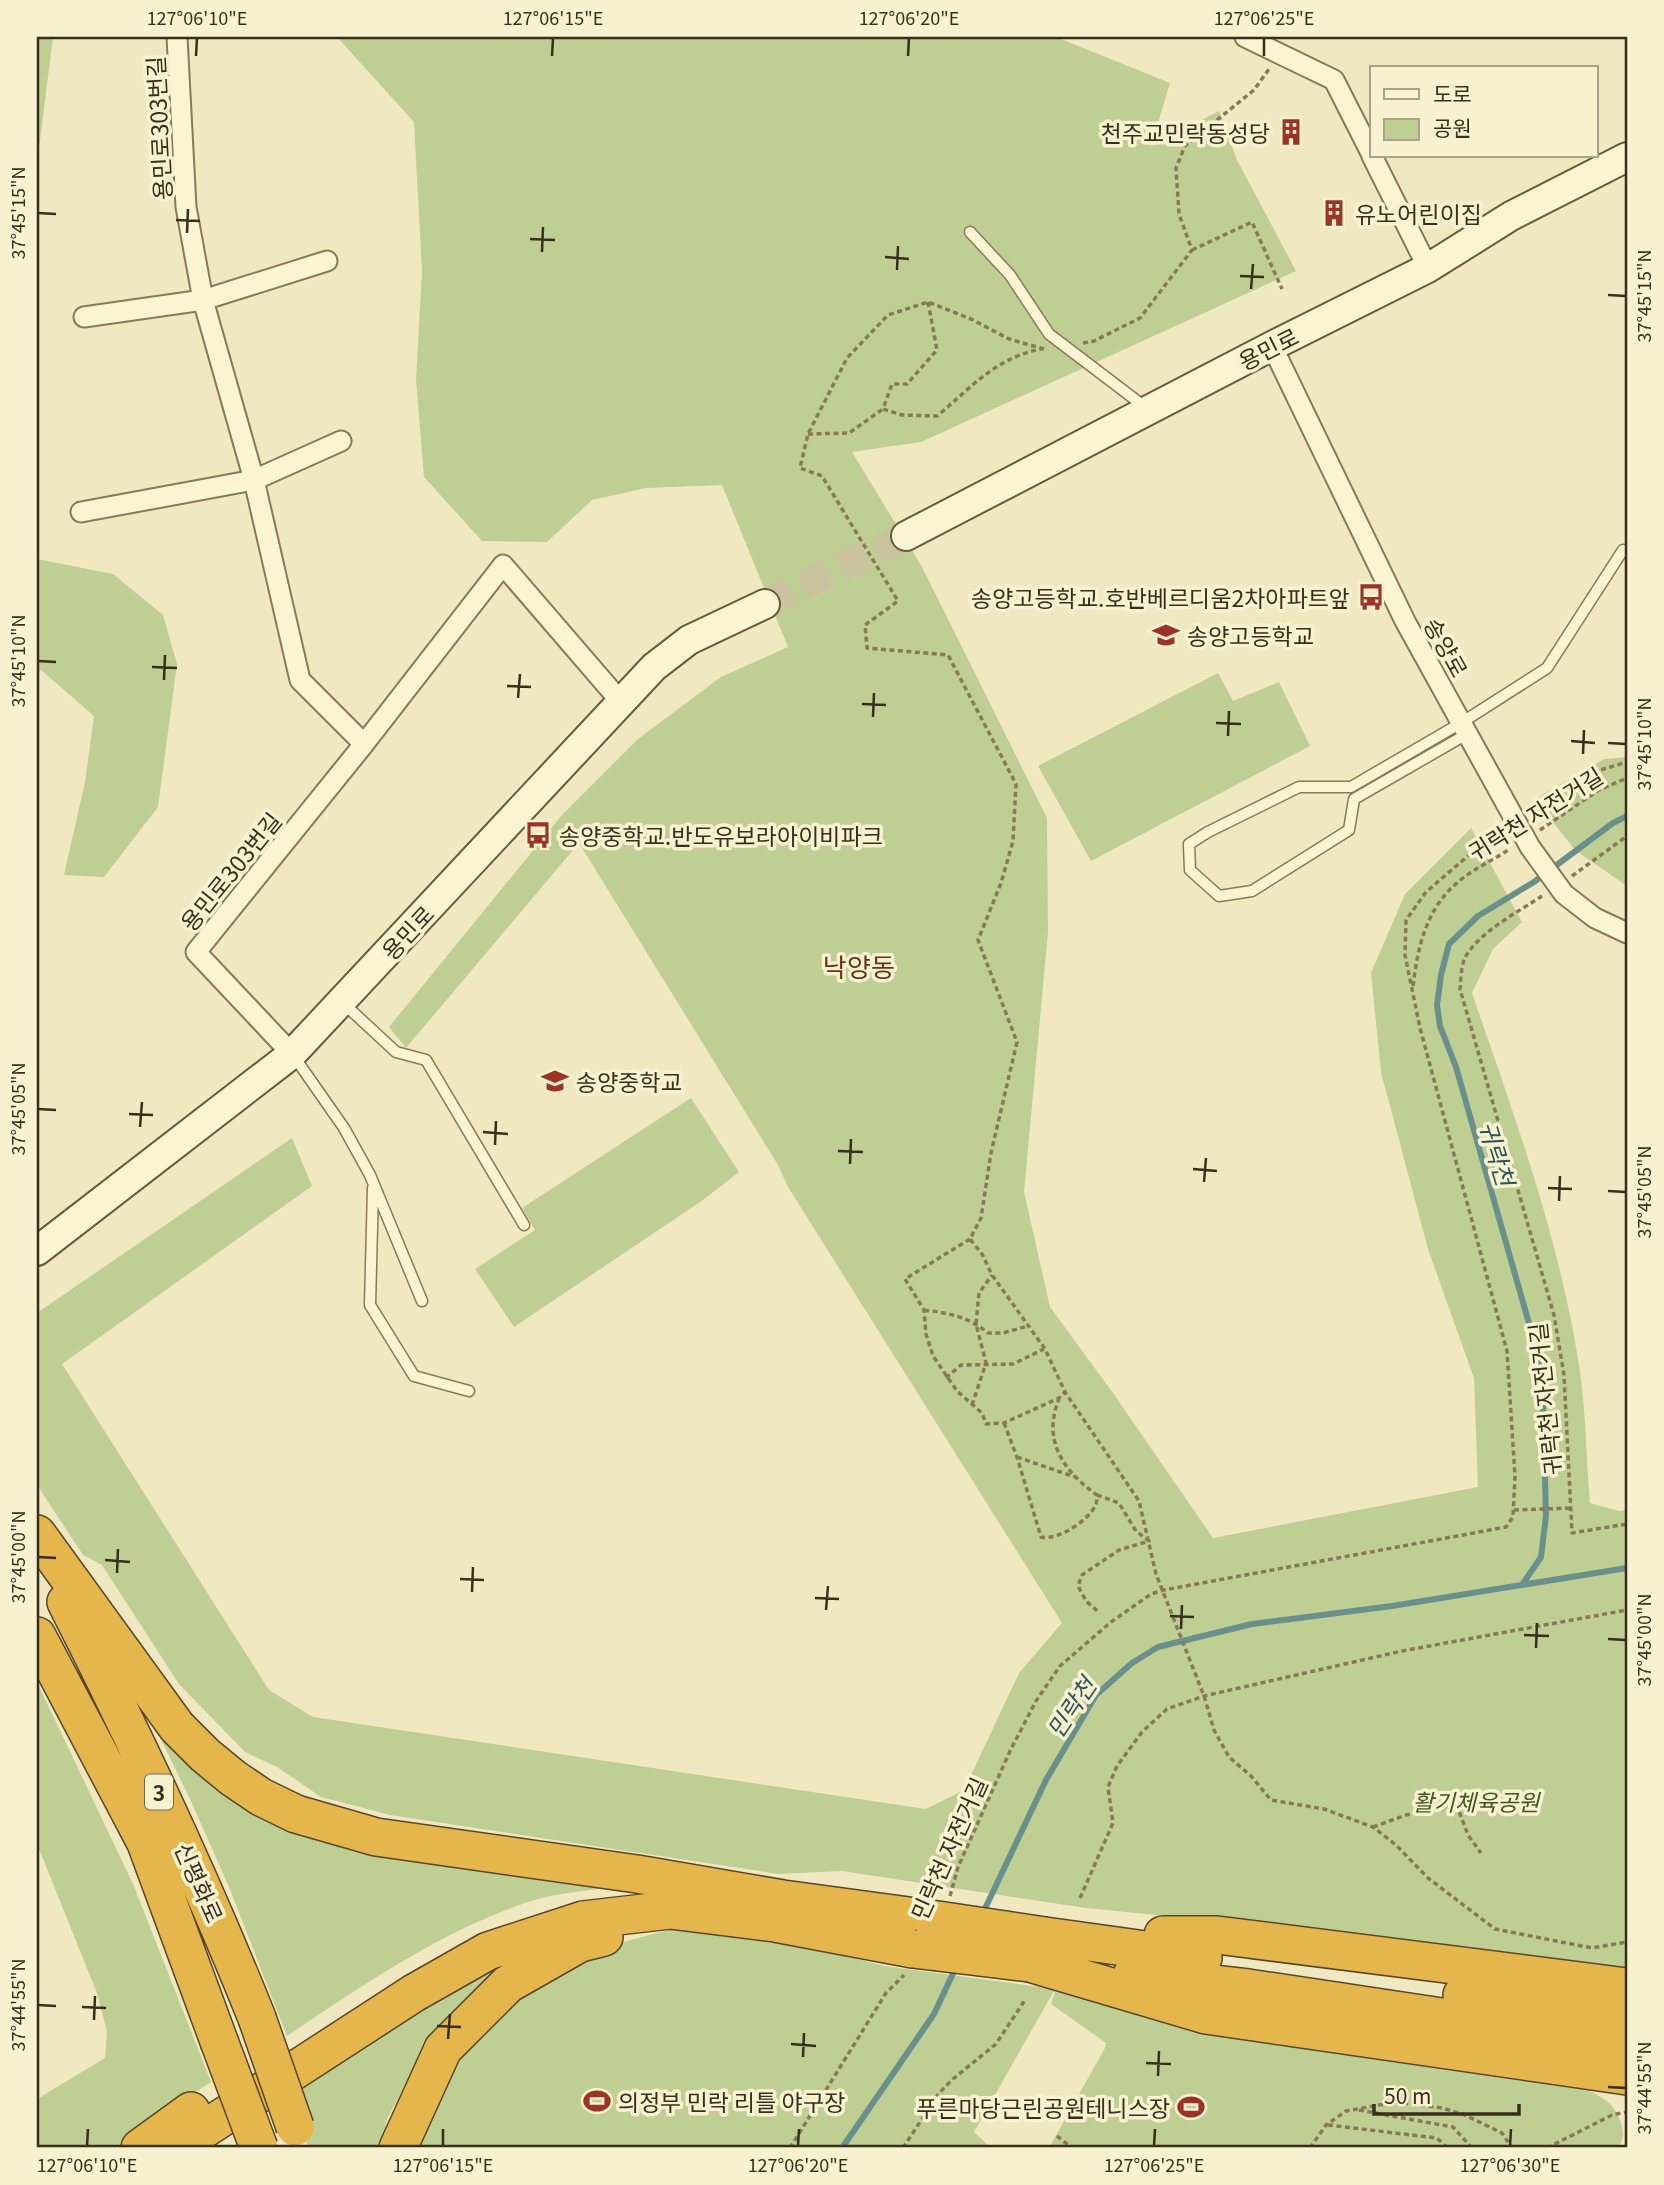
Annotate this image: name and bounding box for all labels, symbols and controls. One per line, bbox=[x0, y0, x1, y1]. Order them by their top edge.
text: 127°06'10"E bbox=[147, 4, 247, 30]
text: 127°06'15"E bbox=[503, 4, 603, 30]
text: 127°06'20"E bbox=[859, 4, 959, 30]
text: 127°06'25"E bbox=[1214, 4, 1314, 30]
street label: 용민로303번길 bbox=[137, 55, 179, 201]
legend bbox=[1370, 66, 1598, 158]
text: 도로 bbox=[1433, 78, 1472, 108]
text: 공원 bbox=[1433, 112, 1472, 142]
place label: 천주교민락동성당 bbox=[1101, 115, 1270, 149]
building icon: 천주교민락동성당 bbox=[1276, 117, 1306, 147]
text: 37°45'15"N bbox=[4, 166, 30, 260]
place label: 유노어린이집 bbox=[1355, 196, 1482, 230]
building icon: 유노어린이집 bbox=[1319, 198, 1349, 228]
text: 37°45'15"N bbox=[1630, 249, 1656, 343]
street label: 용민로 bbox=[1232, 318, 1304, 378]
place label: 송양고등학교.호반베르디움2차아파트앞 bbox=[971, 580, 1350, 614]
bus stop icon: 송양고등학교.호반베르디움2차아파트앞 bbox=[1356, 582, 1386, 612]
street label: 송양로 bbox=[1417, 611, 1477, 683]
text: 37°45'10"N bbox=[4, 614, 30, 708]
place label: 송양고등학교 bbox=[1187, 618, 1314, 652]
school or university icon: 송양고등학교 bbox=[1151, 620, 1181, 650]
text: 37°45'10"N bbox=[1630, 697, 1656, 791]
street label: 귀락천 자전거길 bbox=[1461, 758, 1609, 868]
street label: 용민로303번길 bbox=[171, 804, 289, 938]
place label: 송양중학교.반도유보라아이비파크 bbox=[559, 818, 883, 852]
bus stop icon: 송양중학교.반도유보라아이비파크 bbox=[523, 820, 553, 850]
street label: 용민로 bbox=[373, 897, 441, 967]
district label: 낙양동 bbox=[823, 947, 895, 984]
text: 37°45'05"N bbox=[4, 1062, 30, 1156]
place label: 송양중학교 bbox=[576, 1064, 682, 1098]
school or university icon: 송양중학교 bbox=[540, 1066, 570, 1096]
water label: 귀락천 bbox=[1472, 1116, 1525, 1193]
text: 37°45'05"N bbox=[1630, 1145, 1656, 1239]
street label: 귀락천 자전거길 bbox=[1519, 1321, 1569, 1477]
text: 37°45'00"N bbox=[4, 1510, 30, 1604]
text: 37°45'00"N bbox=[1630, 1593, 1656, 1687]
water label: 민락천 bbox=[1037, 1667, 1105, 1744]
street label: 민락천 자전거길 bbox=[901, 1771, 995, 1925]
road number: 3 bbox=[145, 1774, 173, 1810]
park label: 활기체육공원 bbox=[1413, 1784, 1541, 1818]
street label: 신평화로 bbox=[167, 1836, 233, 1928]
text: 37°44'55"N bbox=[4, 1958, 30, 2052]
text: 37°44'55"N bbox=[1630, 2041, 1656, 2135]
scale bar bbox=[1374, 2073, 1519, 2117]
text: 50 m bbox=[1384, 2080, 1431, 2110]
place label: 의정부 민락 리틀 야구장 bbox=[618, 2084, 845, 2118]
sports icon: 의정부 민락 리틀 야구장 bbox=[582, 2086, 612, 2116]
place label: 푸른마당근린공원테니스장 bbox=[916, 2090, 1170, 2124]
sports icon: 푸른마당근린공원테니스장 bbox=[1176, 2092, 1206, 2122]
text: 127°06'10"E bbox=[37, 2151, 137, 2177]
text: 127°06'15"E bbox=[393, 2151, 493, 2177]
text: 127°06'20"E bbox=[748, 2151, 848, 2177]
text: 127°06'25"E bbox=[1104, 2151, 1204, 2177]
text: 127°06'30"E bbox=[1460, 2151, 1560, 2177]

